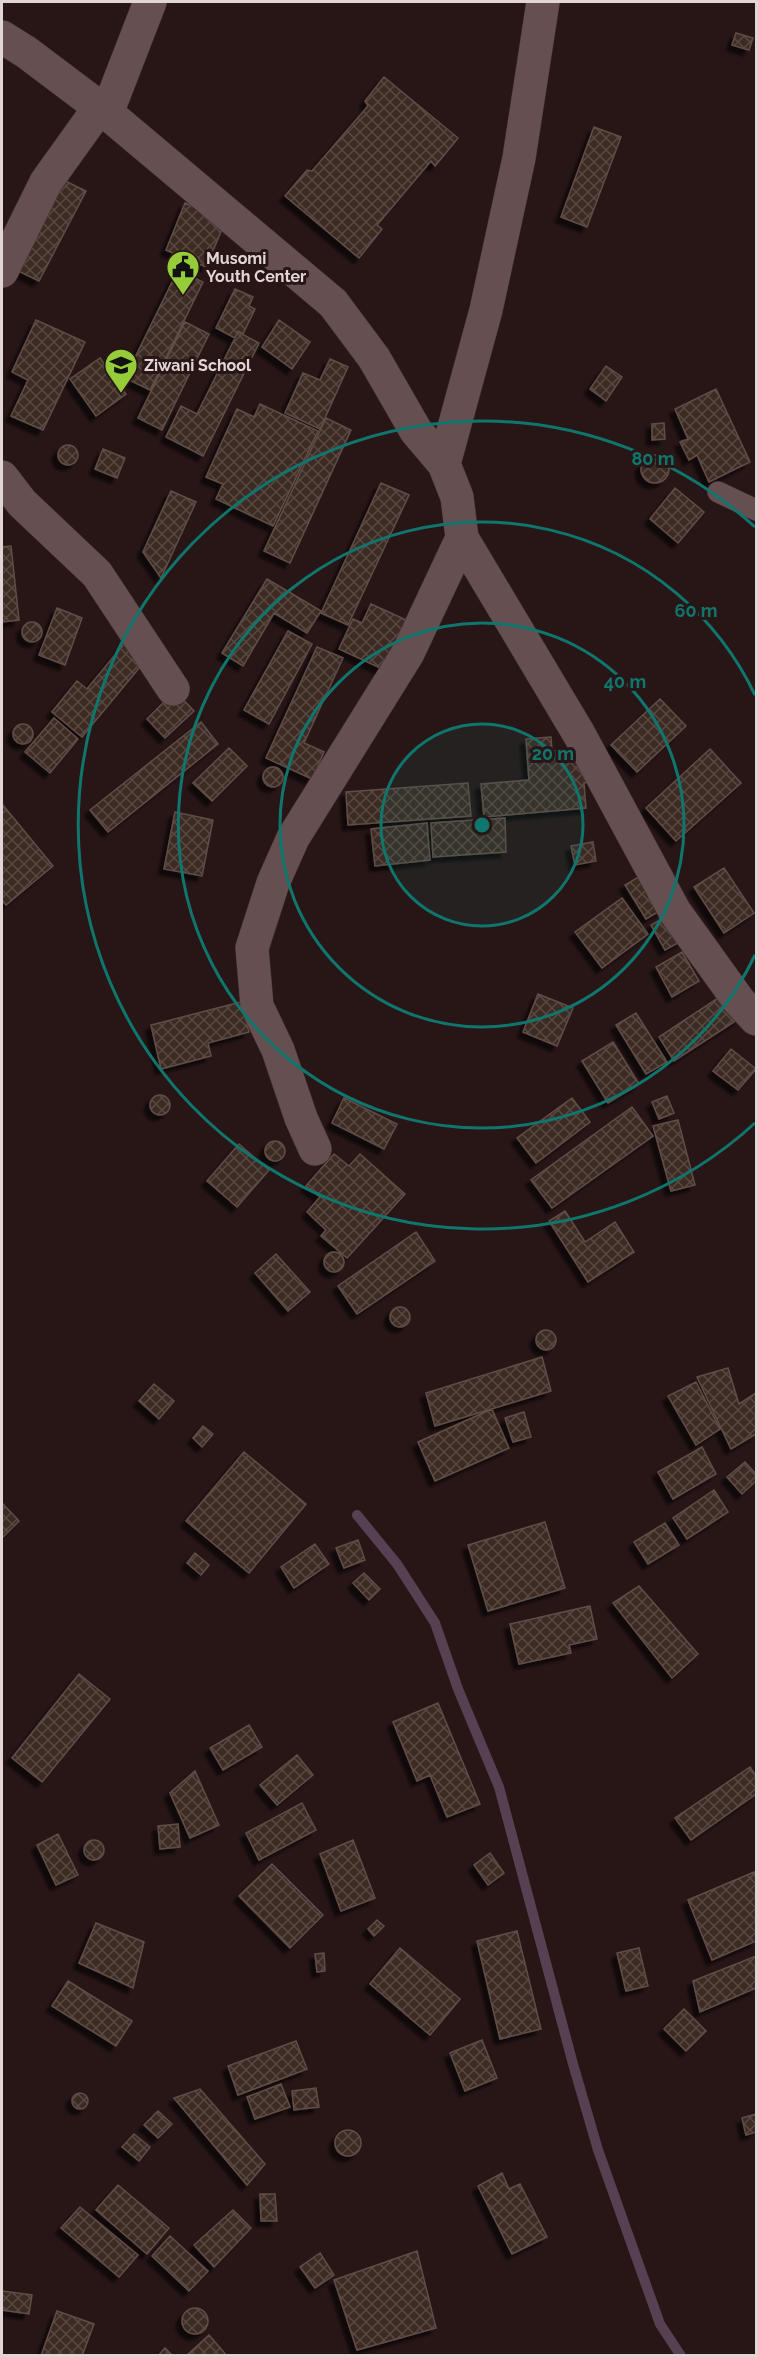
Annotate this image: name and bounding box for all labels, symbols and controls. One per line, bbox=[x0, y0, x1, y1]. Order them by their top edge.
public building icon: Musomi Youth Center bbox=[165, 249, 201, 296]
place label: Musomi Youth Center bbox=[206, 249, 306, 286]
school or university icon: Ziwani School bbox=[103, 347, 139, 394]
place label: Ziwani School bbox=[144, 356, 252, 375]
text: 80 m bbox=[631, 448, 675, 469]
text: 60 m bbox=[674, 600, 718, 621]
text: 40 m bbox=[604, 671, 646, 692]
text: 20 m bbox=[532, 743, 574, 764]
centre of rings bbox=[472, 815, 492, 835]

